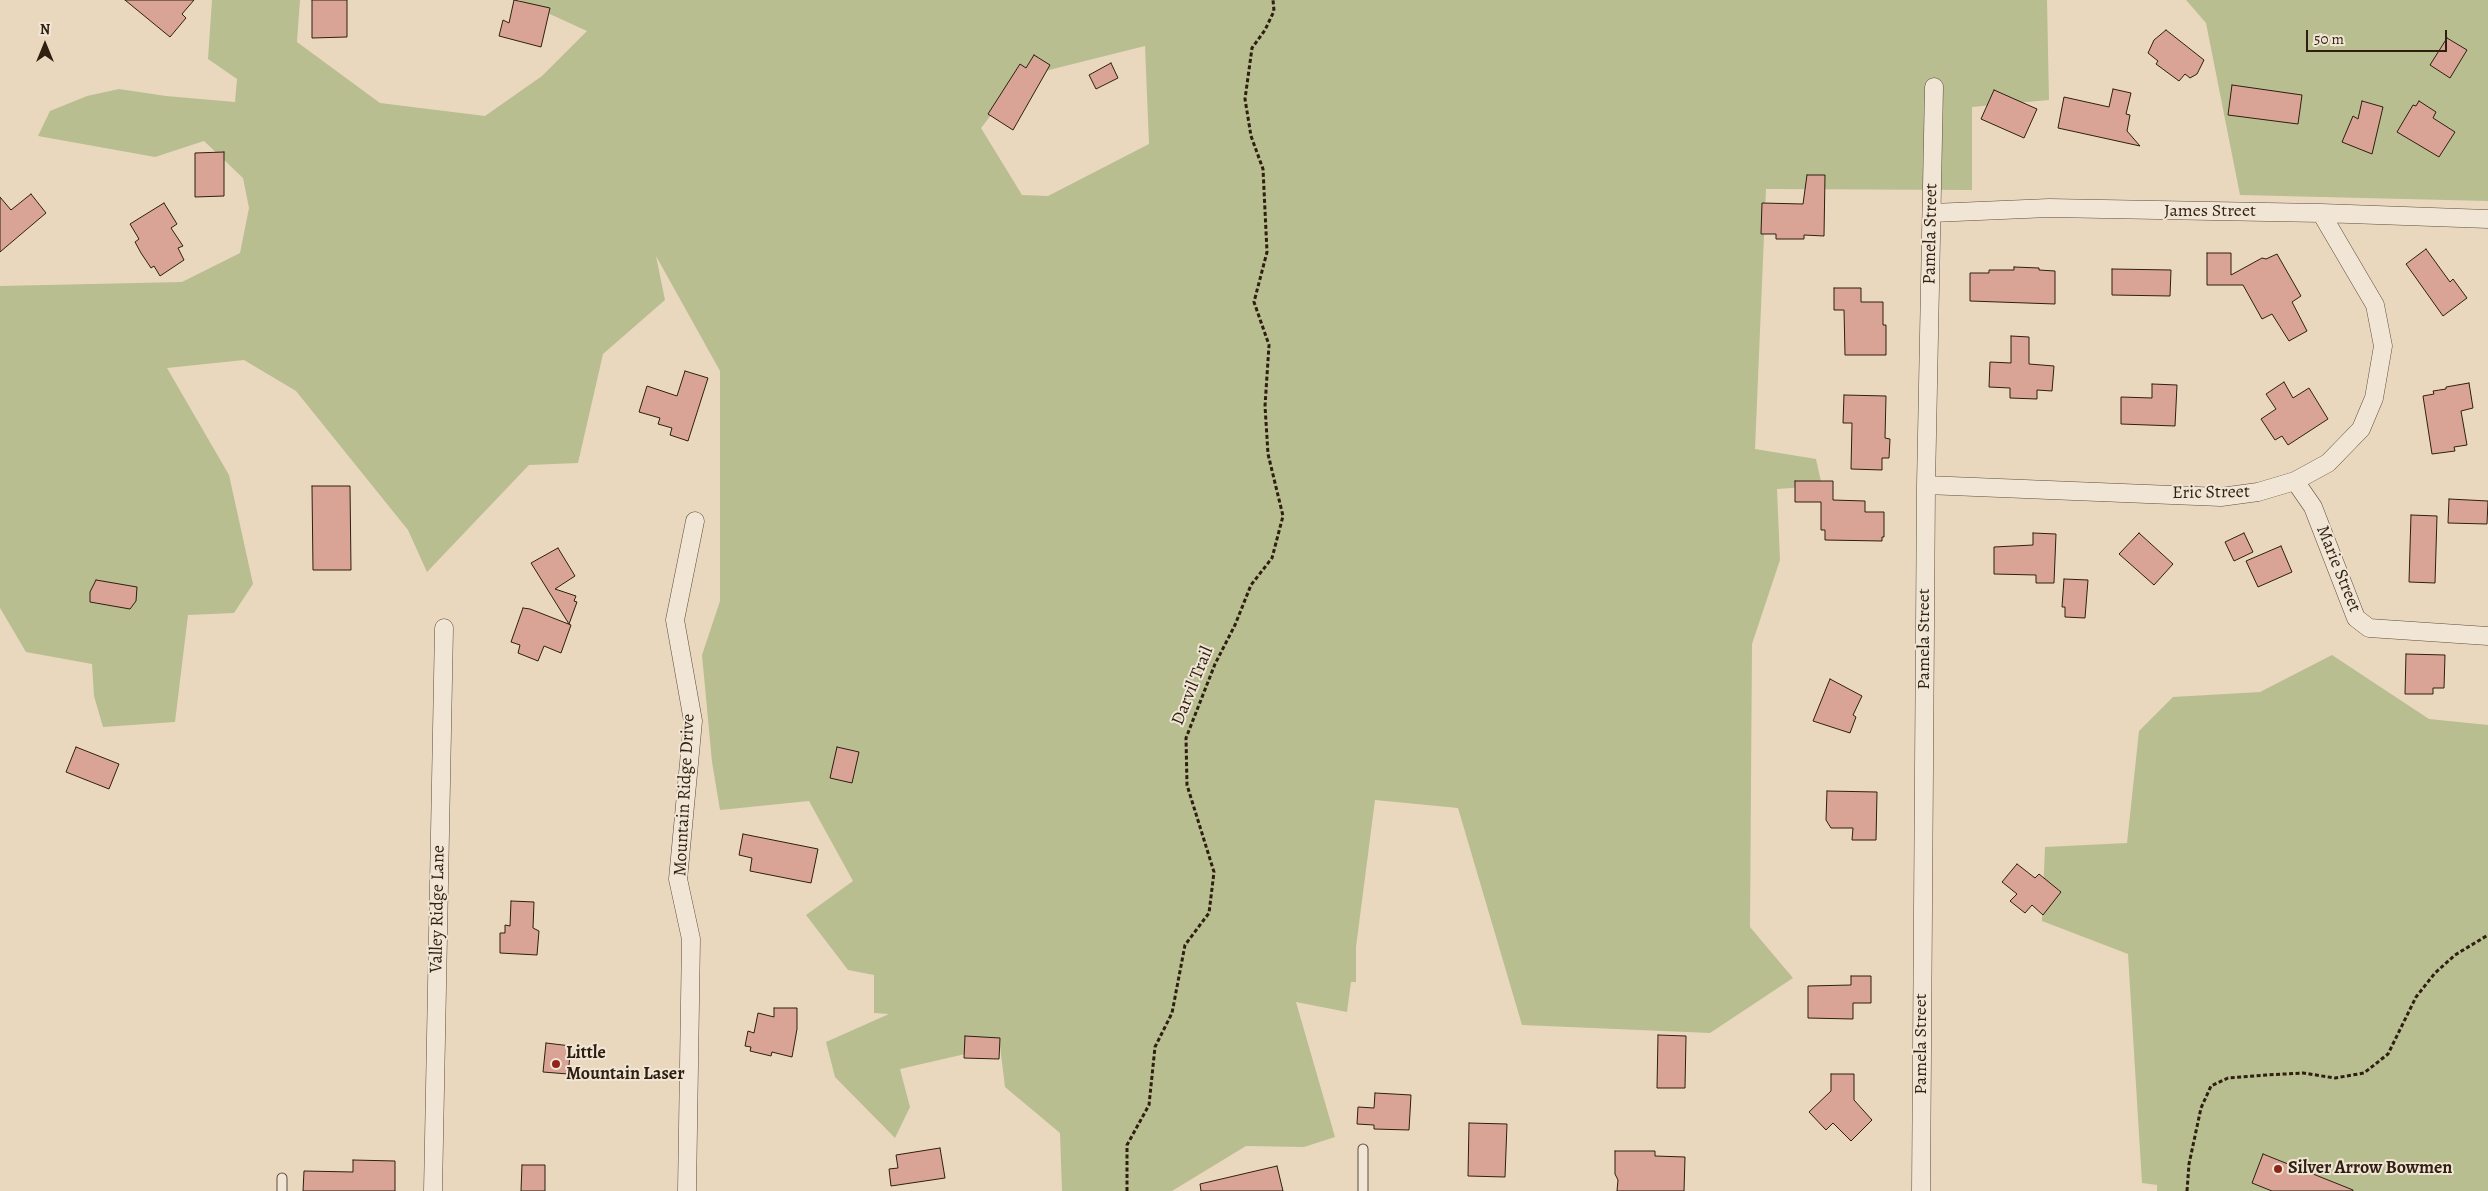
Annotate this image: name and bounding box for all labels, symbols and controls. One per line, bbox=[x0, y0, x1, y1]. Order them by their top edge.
north arrow bbox=[20, 20, 70, 70]
text: N bbox=[40, 20, 50, 39]
scale bar bbox=[2308, 20, 2449, 52]
text: 50 m bbox=[2314, 29, 2344, 49]
street label: Pamela Street bbox=[1919, 183, 1943, 285]
street label: James Street bbox=[2164, 201, 2256, 223]
street label: Eric Street bbox=[2172, 482, 2250, 504]
street label: Marie Street bbox=[2311, 523, 2365, 615]
street label: Pamela Street bbox=[1914, 588, 1936, 690]
street label: Darvil Trail bbox=[1167, 643, 1219, 729]
street label: Mountain Ridge Drive bbox=[670, 713, 700, 877]
street label: Valley Ridge Lane bbox=[426, 845, 450, 973]
street label: Pamela Street bbox=[1911, 993, 1933, 1095]
place label: Little Mountain Laser bbox=[566, 1043, 685, 1086]
marker: Little Mountain Laser bbox=[550, 1058, 562, 1070]
place label: Silver Arrow Bowmen bbox=[2288, 1158, 2452, 1180]
marker: Silver Arrow Bowmen bbox=[2272, 1163, 2284, 1175]

